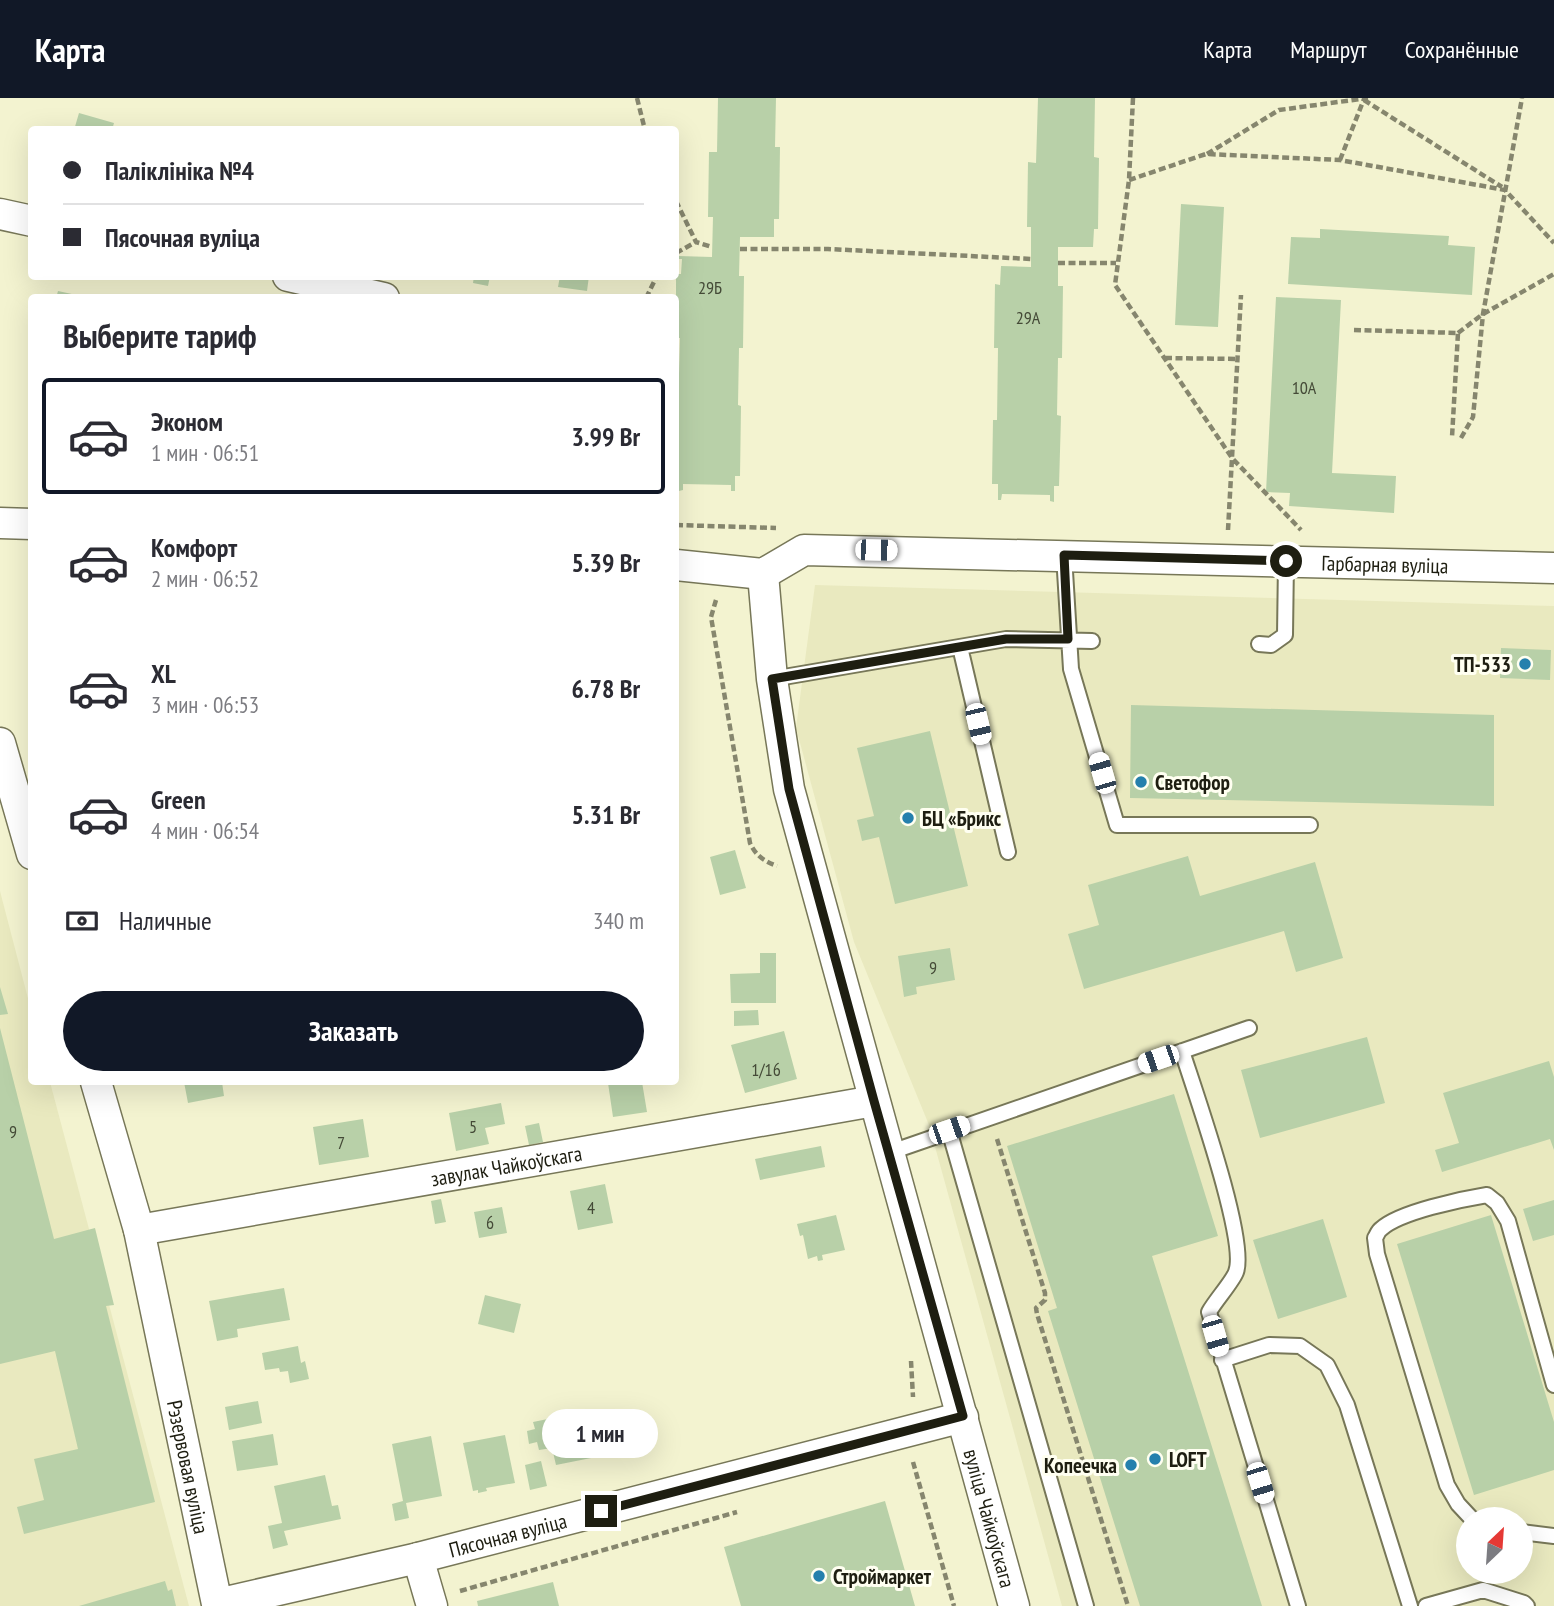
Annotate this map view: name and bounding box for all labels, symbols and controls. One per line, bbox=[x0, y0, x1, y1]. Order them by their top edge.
text: Карта bbox=[35, 28, 105, 71]
text: Карта bbox=[1203, 34, 1252, 65]
text: Маршрут bbox=[1290, 34, 1367, 65]
text: Сохранённые bbox=[1405, 34, 1519, 65]
text: Паліклініка №4 bbox=[105, 154, 254, 187]
text: Пясочная вуліца bbox=[105, 221, 260, 254]
house number: 29Б bbox=[698, 276, 722, 299]
house number: 29А bbox=[1016, 306, 1041, 329]
text: Выберите тариф bbox=[63, 315, 257, 357]
house number: 10А bbox=[1292, 376, 1317, 399]
icon: car bbox=[67, 405, 130, 468]
text: Эконом bbox=[151, 405, 223, 438]
text: 3.99 Br bbox=[572, 420, 640, 453]
text: 1 мин · 06:51 bbox=[151, 438, 259, 467]
icon: car bbox=[67, 531, 130, 594]
text: Комфорт bbox=[151, 531, 237, 564]
car bbox=[855, 539, 898, 561]
route start bbox=[1270, 545, 1302, 577]
text: 5.39 Br bbox=[572, 546, 640, 579]
street label: Гарбарная вуліца bbox=[1321, 549, 1449, 579]
text: 2 мин · 06:52 bbox=[151, 564, 259, 593]
place label: ТП-533 bbox=[1454, 651, 1511, 678]
marker: ТП-533 bbox=[1517, 656, 1533, 672]
icon: car bbox=[67, 657, 130, 720]
text: XL bbox=[151, 657, 176, 690]
text: 6.78 Br bbox=[572, 672, 640, 705]
text: 3 мин · 06:53 bbox=[151, 690, 259, 719]
car bbox=[964, 701, 993, 747]
car bbox=[1087, 750, 1118, 796]
place label: Светофор bbox=[1155, 769, 1230, 796]
marker: Светофор bbox=[1133, 774, 1149, 790]
icon: car bbox=[67, 783, 130, 846]
text: Green bbox=[151, 783, 206, 816]
text: 5.31 Br bbox=[572, 798, 640, 831]
place label: БЦ «Брикс bbox=[922, 805, 1002, 832]
marker: БЦ «Брикс bbox=[900, 810, 916, 826]
text: 4 мин · 06:54 bbox=[151, 816, 259, 845]
icon: cash bbox=[63, 902, 101, 940]
text: Наличные bbox=[119, 904, 212, 937]
text: 340 m bbox=[593, 906, 644, 935]
house number: 9 bbox=[929, 956, 937, 979]
button: Заказать bbox=[63, 991, 644, 1071]
car bbox=[1135, 1042, 1182, 1076]
house number: 1/16 bbox=[751, 1058, 781, 1081]
car bbox=[926, 1113, 973, 1147]
house number: 5 bbox=[469, 1115, 477, 1138]
house number: 9 bbox=[9, 1120, 17, 1143]
house number: 7 bbox=[337, 1131, 345, 1154]
street label: завулак Чайкоўскага bbox=[429, 1139, 584, 1192]
house number: 4 bbox=[587, 1196, 595, 1219]
house number: 6 bbox=[486, 1211, 494, 1234]
car bbox=[1200, 1313, 1231, 1359]
street label: Рэзервовая вуліца bbox=[161, 1398, 215, 1536]
callout: 1 мин bbox=[543, 1410, 659, 1458]
text: 1 мин bbox=[575, 1419, 625, 1448]
street label: вуліца Чайкоўскага bbox=[958, 1446, 1022, 1590]
place label: LOFT bbox=[1169, 1446, 1207, 1473]
marker: LOFT bbox=[1147, 1451, 1163, 1467]
place label: Копеечка bbox=[1044, 1452, 1117, 1479]
marker: Копеечка bbox=[1123, 1457, 1139, 1473]
car bbox=[1244, 1460, 1277, 1506]
route end bbox=[585, 1495, 617, 1527]
street label: Пясочная вуліца bbox=[446, 1507, 570, 1563]
north arrow bbox=[1456, 1507, 1533, 1584]
map controls bbox=[1456, 1507, 1533, 1584]
place label: Строймаркет bbox=[833, 1563, 932, 1590]
marker: Строймаркет bbox=[811, 1568, 827, 1584]

